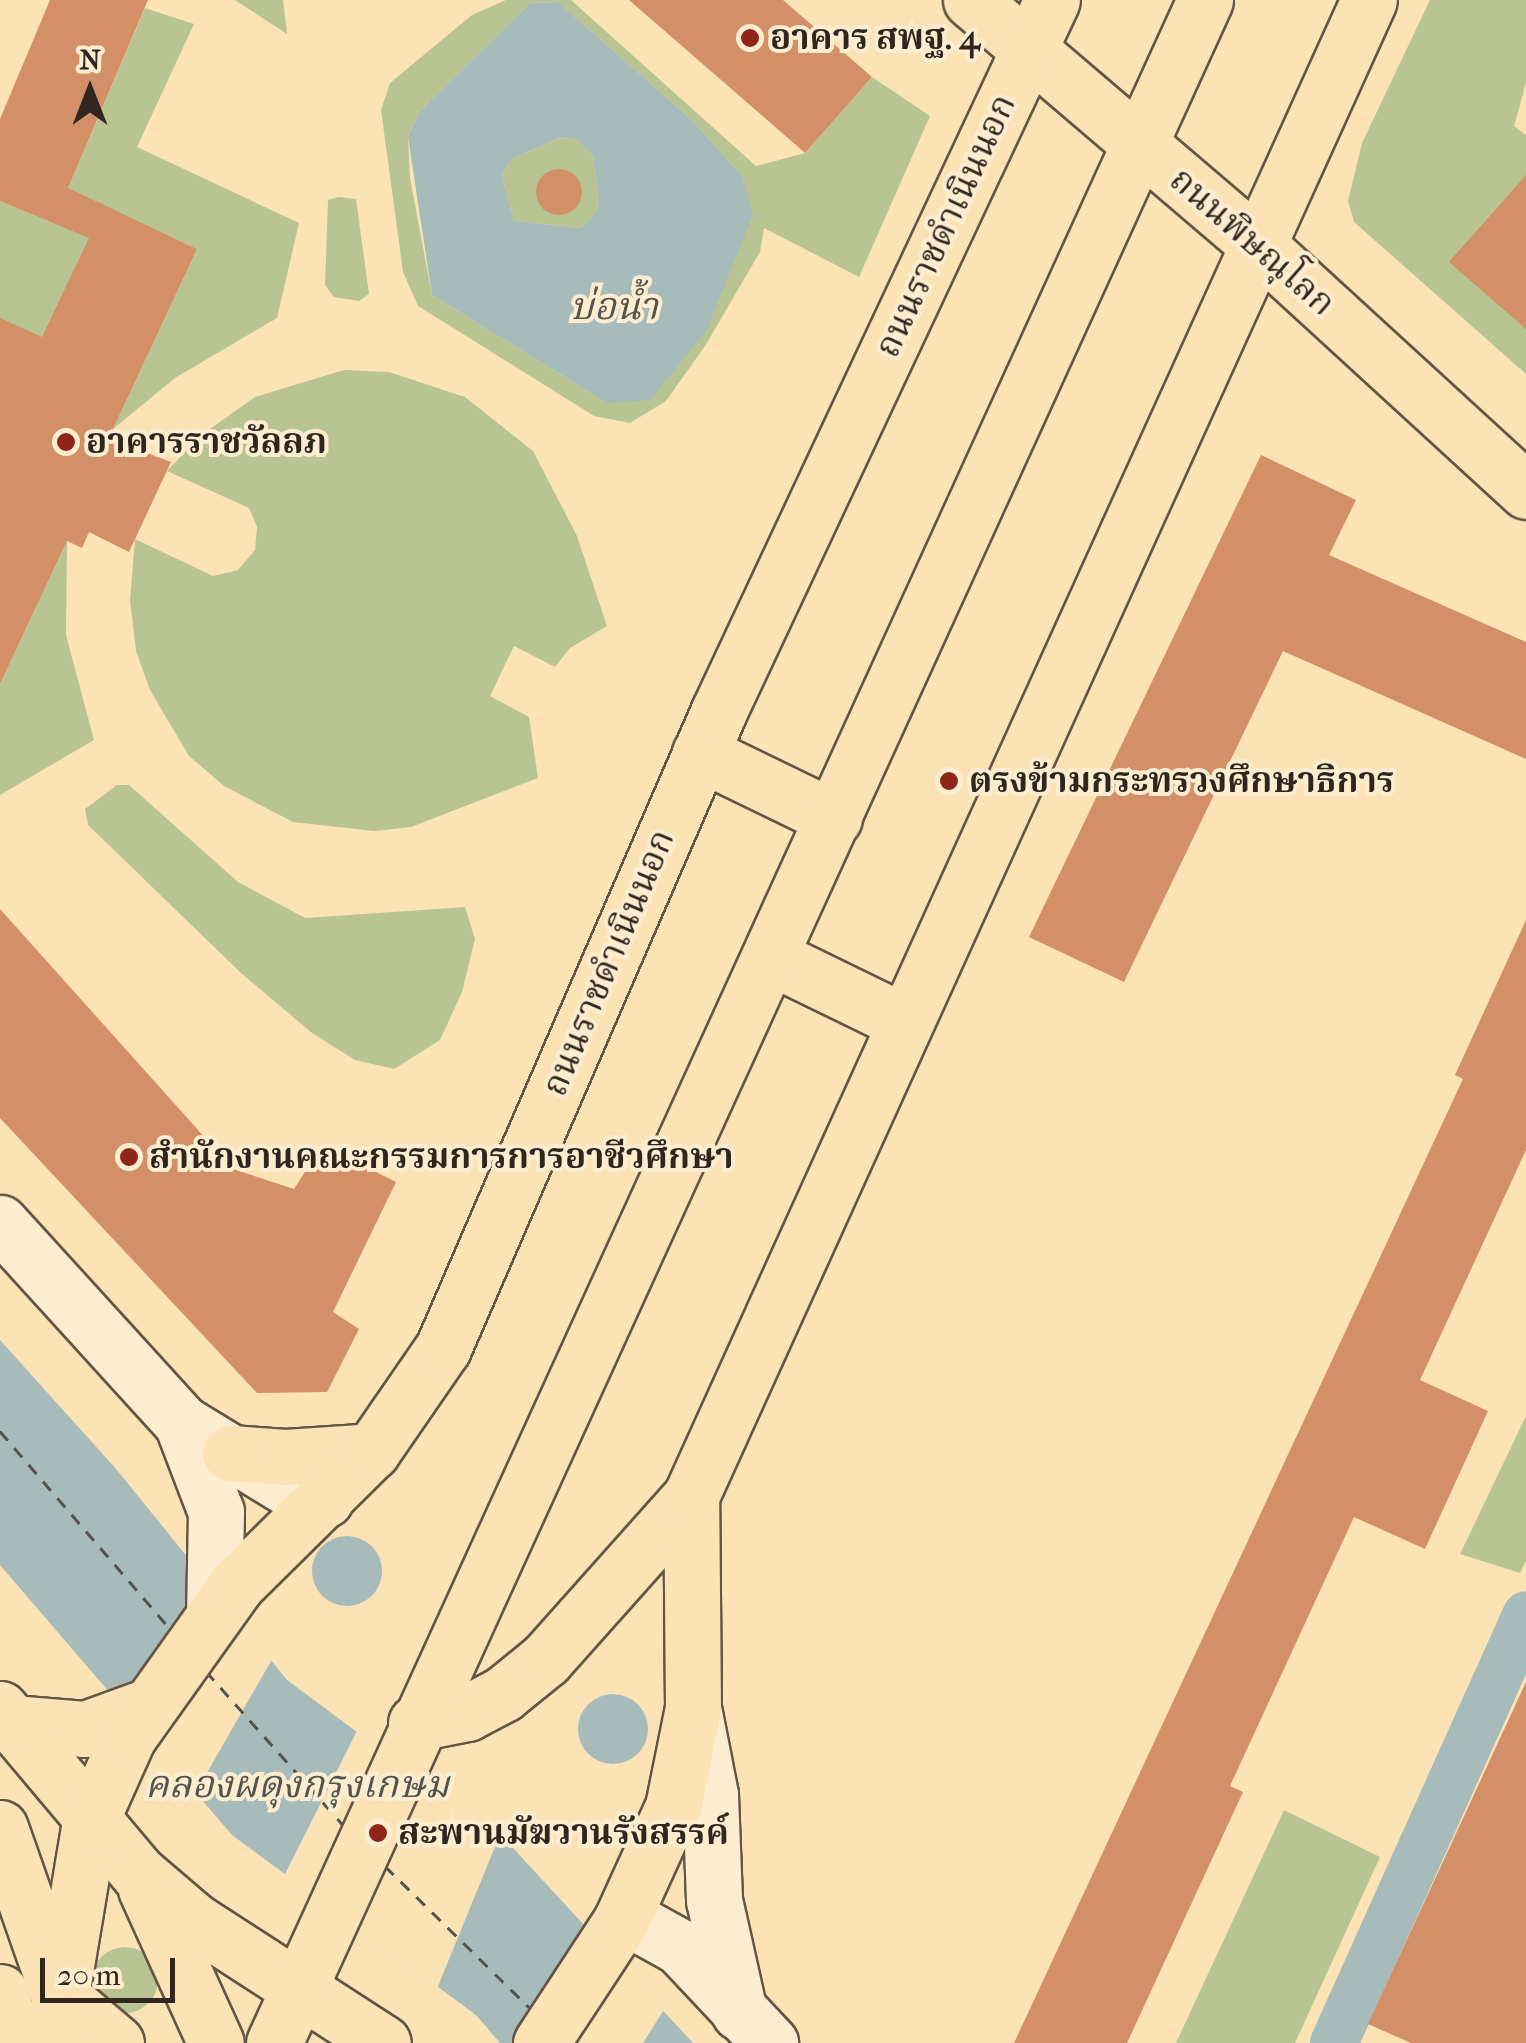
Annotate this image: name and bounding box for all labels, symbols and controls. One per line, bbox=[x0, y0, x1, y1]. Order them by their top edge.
place label: อาคาร สพฐ. 4 bbox=[770, 17, 980, 59]
marker: อาคาร สพฐ. 4 bbox=[739, 27, 761, 49]
north arrow bbox=[40, 40, 140, 140]
text: N bbox=[79, 43, 101, 76]
street label: ถนนราชดำเนินนอก bbox=[867, 88, 1025, 364]
street label: ถนนพิษณุโลก bbox=[1161, 159, 1343, 325]
water label: บ่อน้ำ bbox=[570, 284, 658, 330]
place label: อาคารราชวัลลภ bbox=[86, 421, 327, 463]
marker: อาคารราชวัลลภ bbox=[55, 431, 77, 453]
place label: ตรงข้ามกระทรวงศึกษาธิการ bbox=[969, 760, 1394, 802]
marker: ตรงข้ามกระทรวงศึกษาธิการ bbox=[938, 770, 960, 792]
street label: ถนนราชดำเนินนอก bbox=[534, 824, 684, 1102]
place label: สำนักงานคณะกรรมการการอาชีวศึกษา bbox=[149, 1136, 733, 1178]
marker: สำนักงานคณะกรรมการการอาชีวศึกษา bbox=[118, 1146, 140, 1168]
water label: คลองผดุงกรุงเกษม bbox=[145, 1762, 449, 1808]
place label: สะพานมัฆวานรังสรรค์ bbox=[398, 1812, 729, 1854]
marker: สะพานมัฆวานรังสรรค์ bbox=[367, 1822, 389, 1844]
scale bar bbox=[45, 1938, 180, 2000]
text: 20 m bbox=[57, 1958, 120, 1993]

